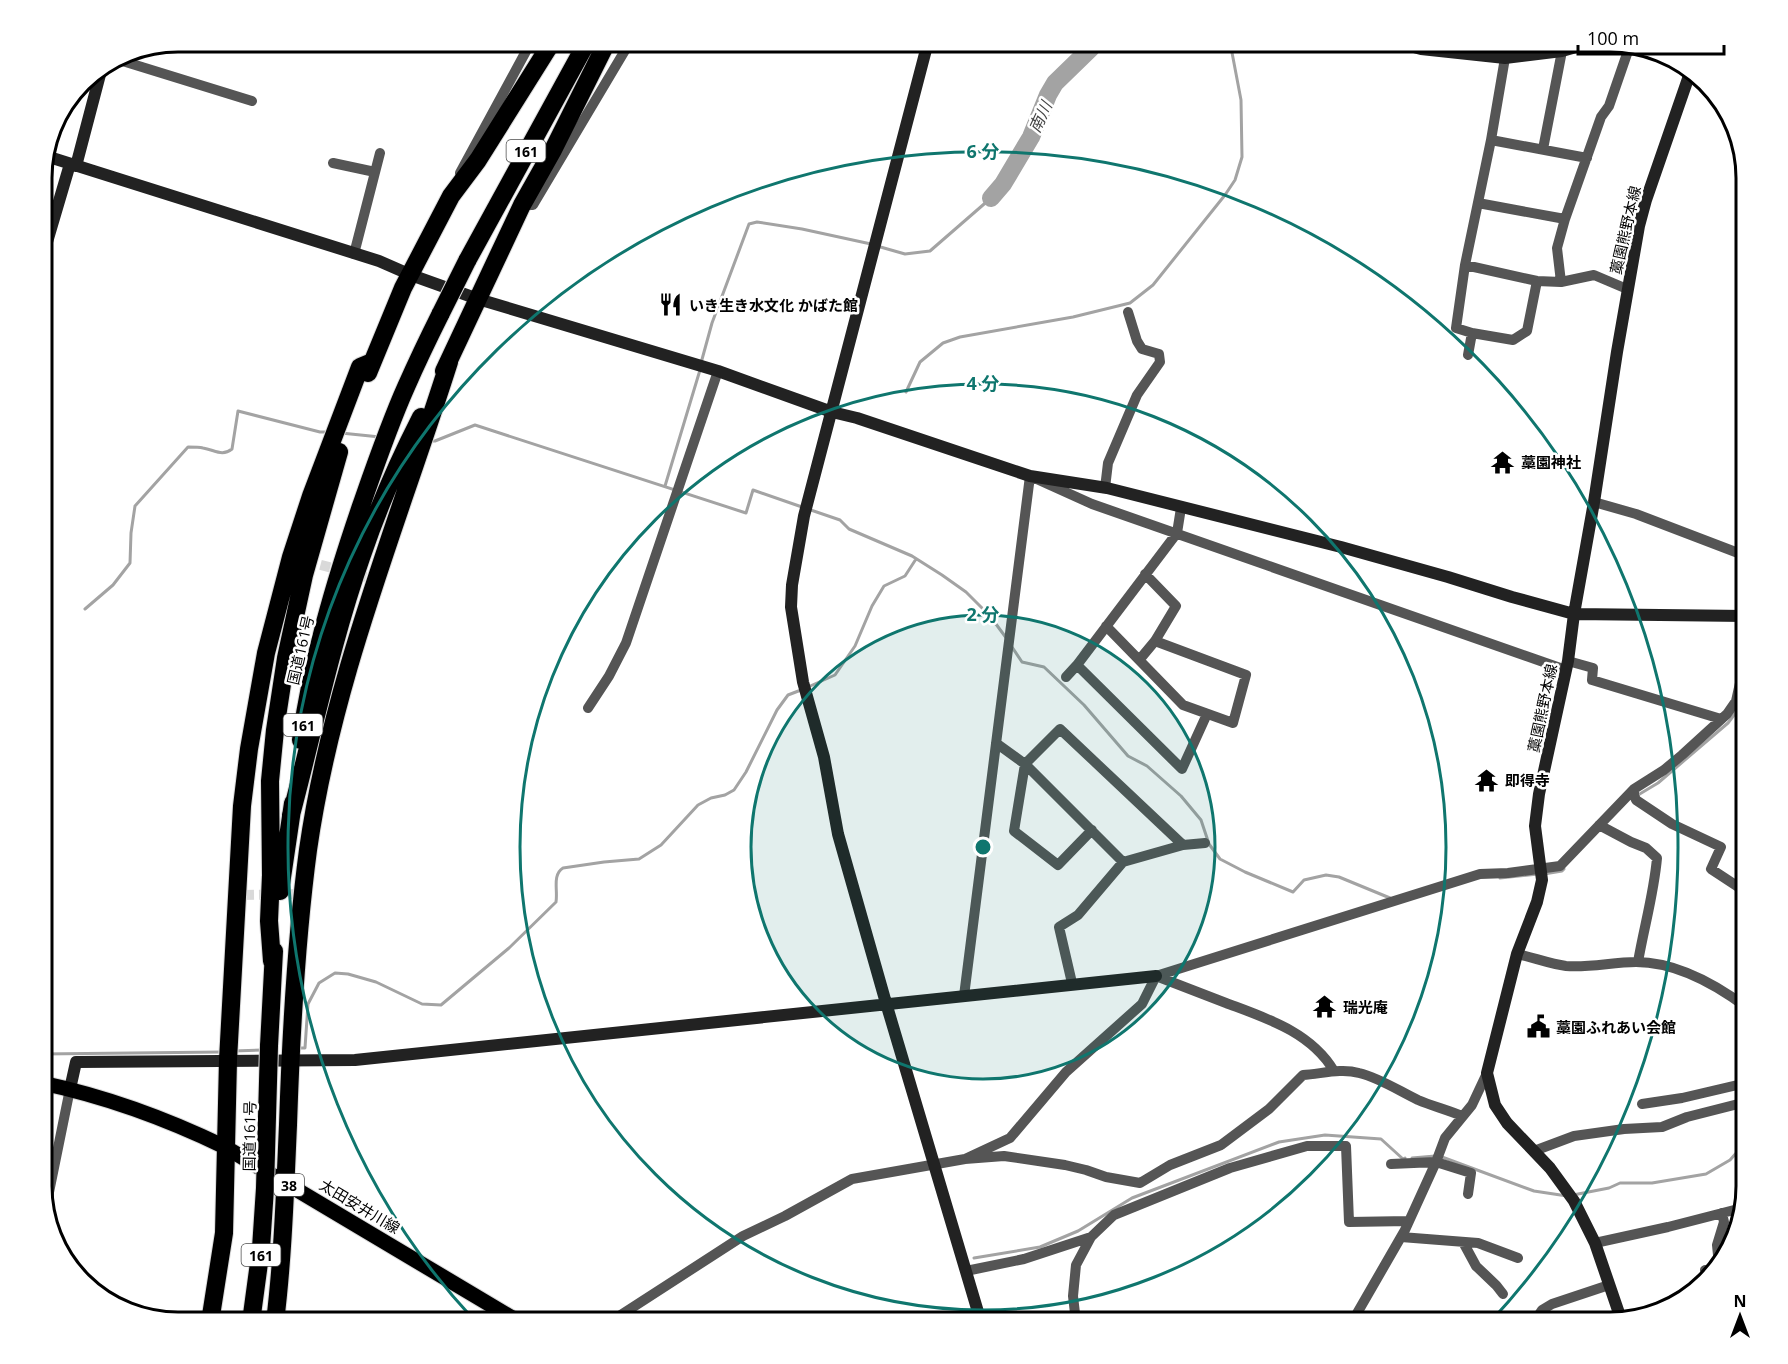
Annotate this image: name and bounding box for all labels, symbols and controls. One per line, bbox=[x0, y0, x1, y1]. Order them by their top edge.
scale bar bbox=[1578, 18, 1724, 56]
text: 100 m bbox=[1587, 26, 1639, 50]
water label: 南川 bbox=[1023, 96, 1058, 136]
text: 6 分 bbox=[967, 139, 999, 163]
road number: 161 bbox=[506, 140, 546, 162]
street label: 藁園熊野本線 bbox=[1605, 184, 1645, 276]
restaurant icon: いき生き水文化 かばた館 bbox=[658, 292, 684, 318]
place label: いき生き水文化 かばた館 bbox=[689, 295, 858, 315]
text: 4 分 bbox=[967, 371, 999, 395]
temple icon: 藁園神社 bbox=[1490, 449, 1516, 475]
place label: 藁園神社 bbox=[1521, 452, 1581, 472]
text: 2 分 bbox=[967, 602, 999, 626]
street label: 国道161号 bbox=[282, 613, 318, 687]
street label: 藁園熊野本線 bbox=[1523, 662, 1561, 754]
road number: 161 bbox=[284, 714, 322, 736]
temple icon: 即得寺 bbox=[1474, 767, 1500, 793]
place label: 即得寺 bbox=[1505, 770, 1550, 790]
centre of rings bbox=[973, 837, 993, 857]
temple icon: 瑞光庵 bbox=[1312, 994, 1338, 1020]
place label: 瑞光庵 bbox=[1343, 997, 1388, 1017]
public building icon: 藁園ふれあい会館 bbox=[1525, 1014, 1551, 1040]
place label: 藁園ふれあい会館 bbox=[1556, 1017, 1676, 1037]
street label: 国道161号 bbox=[238, 1100, 260, 1172]
road number: 38 bbox=[274, 1174, 304, 1196]
street label: 太田安井川線 bbox=[316, 1174, 404, 1238]
road number: 161 bbox=[242, 1244, 280, 1266]
north arrow bbox=[1710, 1286, 1770, 1346]
text: N bbox=[1733, 1290, 1747, 1312]

